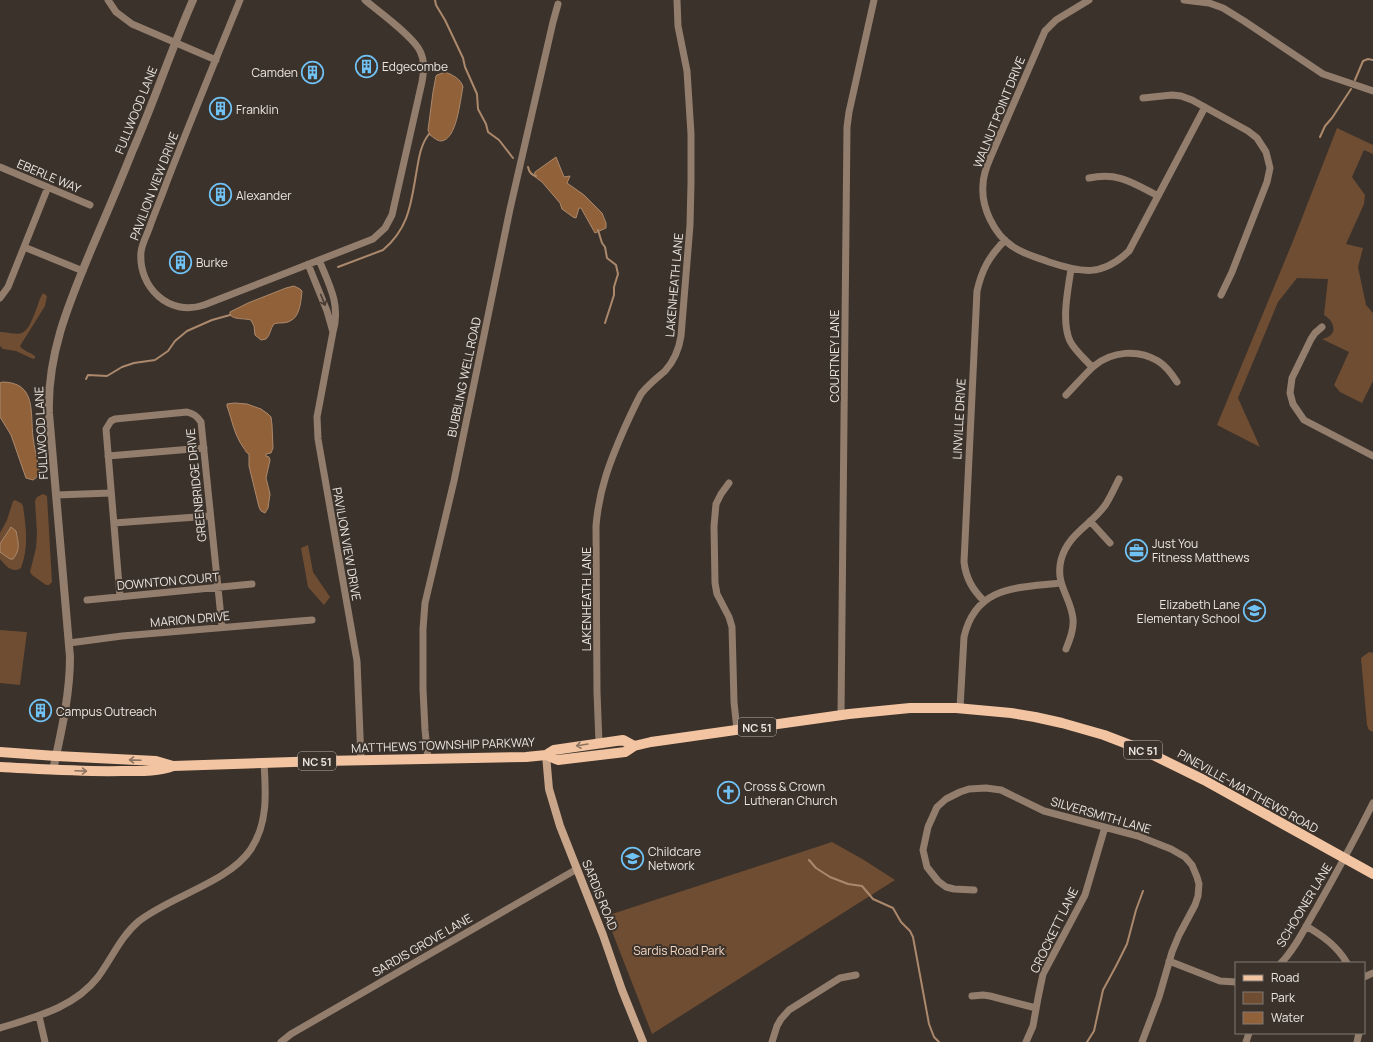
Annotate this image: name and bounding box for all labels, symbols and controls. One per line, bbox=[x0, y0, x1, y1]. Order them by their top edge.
building icon: Edgecombe bbox=[354, 53, 380, 79]
street label: WALNUT POINT DRIVE bbox=[969, 54, 1029, 170]
place label: Edgecombe bbox=[382, 58, 448, 75]
building icon: Camden bbox=[300, 59, 326, 85]
street label: FULLWOOD LANE bbox=[111, 63, 161, 156]
place label: Camden bbox=[252, 64, 298, 81]
building icon: Franklin bbox=[207, 96, 233, 122]
place label: Franklin bbox=[236, 101, 279, 118]
street label: PAVILION VIEW DRIVE bbox=[126, 129, 183, 243]
street label: EBERLE WAY bbox=[14, 155, 84, 197]
building icon: Alexander bbox=[207, 182, 233, 208]
place label: Alexander bbox=[236, 187, 292, 204]
street label: LAKENHEATH LANE bbox=[661, 232, 687, 338]
building icon: Burke bbox=[167, 249, 193, 275]
place label: Burke bbox=[196, 254, 228, 271]
one-way arrow bbox=[320, 294, 327, 306]
street label: COURTNEY LANE bbox=[826, 309, 843, 402]
street label: BUBBLING WELL ROAD bbox=[443, 315, 485, 439]
street label: LINVILLE DRIVE bbox=[948, 378, 970, 460]
street label: FULLWOOD LANE bbox=[30, 386, 52, 480]
street label: GREENBRIDGE DRIVE bbox=[182, 427, 210, 543]
street label: PAVILION VIEW DRIVE bbox=[329, 486, 365, 602]
place label: Just You Fitness Matthews bbox=[1152, 535, 1250, 566]
office icon: Just You Fitness Matthews bbox=[1123, 537, 1149, 563]
street label: LAKENHEATH LANE bbox=[578, 547, 595, 651]
street label: DOWNTON COURT bbox=[116, 568, 221, 594]
place label: Elizabeth Lane Elementary School bbox=[1137, 596, 1240, 627]
school or university icon: Elizabeth Lane Elementary School bbox=[1242, 598, 1268, 624]
street label: MARION DRIVE bbox=[149, 607, 231, 631]
building icon: Campus Outreach bbox=[27, 698, 53, 724]
place label: Campus Outreach bbox=[56, 703, 157, 720]
road number: NC 51 bbox=[738, 718, 776, 736]
street label: MATTHEWS TOWNSHIP PARKWAY bbox=[351, 733, 535, 757]
one-way arrow bbox=[576, 741, 589, 749]
road number: NC 51 bbox=[1124, 741, 1162, 759]
street label: PINEVILLE-MATTHEWS ROAD bbox=[1174, 745, 1322, 837]
road number: NC 51 bbox=[298, 752, 336, 770]
one-way arrow bbox=[129, 756, 142, 764]
one-way arrow bbox=[74, 767, 87, 775]
place label: Cross & Crown Lutheran Church bbox=[744, 778, 837, 809]
church icon: Cross & Crown Lutheran Church bbox=[716, 780, 742, 806]
street label: SILVERSMITH LANE bbox=[1049, 793, 1153, 838]
place label: Childcare Network bbox=[648, 843, 701, 874]
school or university icon: Childcare Network bbox=[619, 845, 645, 871]
street label: SARDIS ROAD bbox=[578, 857, 622, 933]
street label: SCHOONER LANE bbox=[1272, 860, 1336, 950]
street label: CROCKETT LANE bbox=[1026, 884, 1082, 976]
street label: SARDIS GROVE LANE bbox=[369, 909, 475, 981]
park label: Sardis Road Park bbox=[633, 942, 726, 959]
legend bbox=[1235, 962, 1365, 1034]
text: Road bbox=[1271, 969, 1299, 986]
text: Park bbox=[1271, 989, 1296, 1006]
text: Water bbox=[1271, 1009, 1305, 1026]

